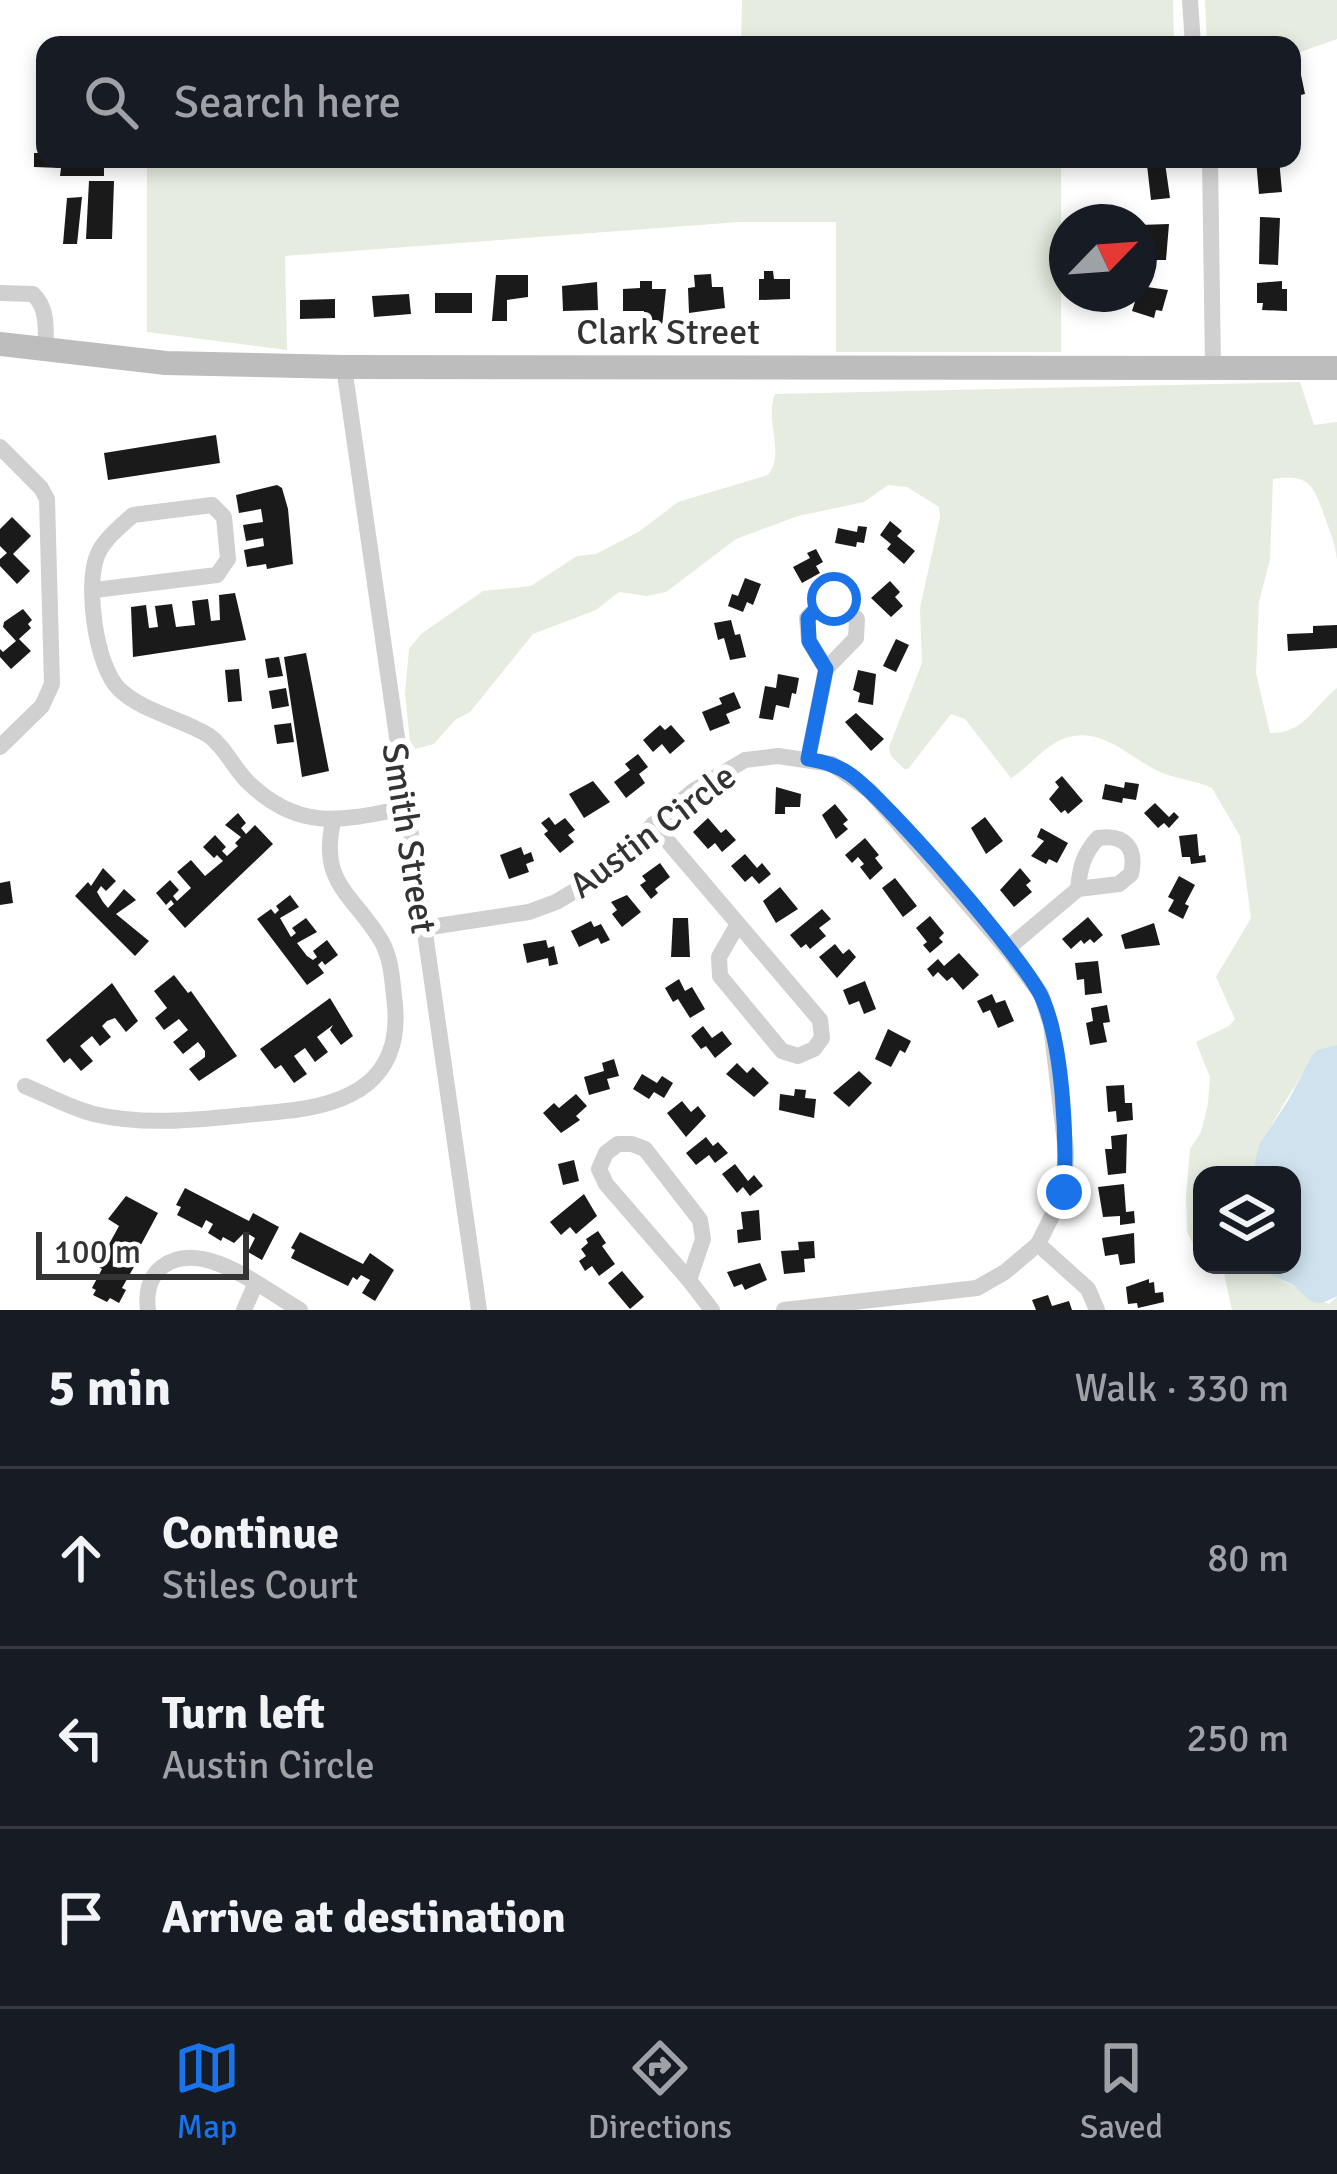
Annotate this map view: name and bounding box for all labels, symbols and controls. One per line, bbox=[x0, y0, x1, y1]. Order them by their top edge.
search box bbox=[36, 36, 1301, 168]
icon: search bbox=[78, 69, 144, 135]
text: Search here bbox=[174, 75, 401, 130]
north arrow bbox=[1049, 204, 1157, 312]
street label: Clark Street bbox=[576, 310, 760, 355]
route start bbox=[807, 572, 861, 626]
street label: Smith Street bbox=[371, 740, 446, 937]
street label: Austin Circle bbox=[561, 754, 745, 908]
route end bbox=[1037, 1165, 1091, 1219]
map controls bbox=[1193, 1166, 1301, 1274]
button: layers bbox=[1193, 1166, 1301, 1274]
scale bar bbox=[36, 1226, 249, 1279]
text: 100 m bbox=[54, 1232, 141, 1273]
text: 5 min bbox=[48, 1357, 171, 1420]
text: Walk · 330 m bbox=[1075, 1364, 1289, 1412]
text: Continue bbox=[162, 1506, 339, 1561]
icon: ahead bbox=[48, 1525, 114, 1591]
text: 80 m bbox=[1207, 1534, 1289, 1582]
text: Stiles Court bbox=[162, 1561, 358, 1609]
text: Turn left bbox=[162, 1686, 325, 1741]
icon: left bbox=[48, 1705, 114, 1771]
text: 250 m bbox=[1186, 1714, 1289, 1762]
text: Austin Circle bbox=[162, 1741, 375, 1789]
icon: arrive bbox=[48, 1885, 114, 1951]
text: Arrive at destination bbox=[162, 1890, 566, 1945]
tab: Map bbox=[174, 2035, 240, 2148]
tab: Directions bbox=[588, 2035, 732, 2148]
tab: Saved bbox=[1080, 2035, 1163, 2148]

